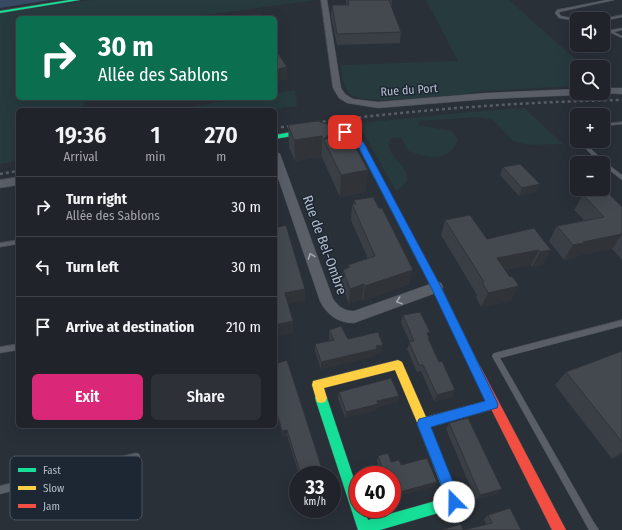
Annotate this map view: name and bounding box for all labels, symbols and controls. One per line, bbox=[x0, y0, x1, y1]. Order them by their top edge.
map controls bbox=[570, 12, 610, 196]
button: sound bbox=[570, 12, 610, 52]
text: 30 m bbox=[98, 30, 154, 63]
icon: right bbox=[32, 32, 84, 84]
button: search bbox=[570, 60, 610, 100]
text: Allée des Sablons bbox=[98, 64, 228, 86]
street label: Rue du Port bbox=[380, 81, 438, 99]
button: + bbox=[570, 108, 610, 148]
pin bbox=[328, 115, 362, 149]
text: 19:36 bbox=[55, 121, 106, 149]
text: 1 bbox=[150, 121, 160, 149]
text: 270 bbox=[204, 121, 238, 149]
icon: arrive bbox=[334, 121, 356, 143]
text: Arrival bbox=[63, 149, 98, 164]
text: min bbox=[145, 149, 165, 164]
text: m bbox=[216, 149, 226, 164]
button: − bbox=[570, 156, 610, 196]
text: Turn right bbox=[66, 190, 127, 208]
street label: Rue de Bel-Ombre bbox=[299, 193, 350, 297]
icon: right bbox=[32, 196, 54, 218]
text: 30 m bbox=[231, 198, 261, 216]
text: Allée des Sablons bbox=[66, 208, 160, 223]
one-way arrow bbox=[308, 253, 316, 260]
icon: left bbox=[32, 256, 54, 278]
text: Turn left bbox=[66, 258, 119, 276]
text: 30 m bbox=[231, 258, 261, 276]
one-way arrow bbox=[396, 296, 403, 305]
icon: arrive bbox=[32, 316, 54, 338]
text: Arrive at destination bbox=[66, 318, 194, 336]
text: 210 m bbox=[226, 318, 261, 336]
button: Exit bbox=[32, 374, 143, 420]
button: Share bbox=[151, 374, 261, 420]
legend bbox=[10, 456, 142, 520]
text: Fast bbox=[43, 464, 61, 477]
speed limit sign: 40 bbox=[349, 466, 401, 518]
text: 33 bbox=[306, 475, 324, 499]
position arrow bbox=[433, 481, 475, 523]
text: Slow bbox=[43, 482, 64, 495]
text: km/h bbox=[304, 496, 326, 508]
text: Jam bbox=[43, 500, 60, 513]

